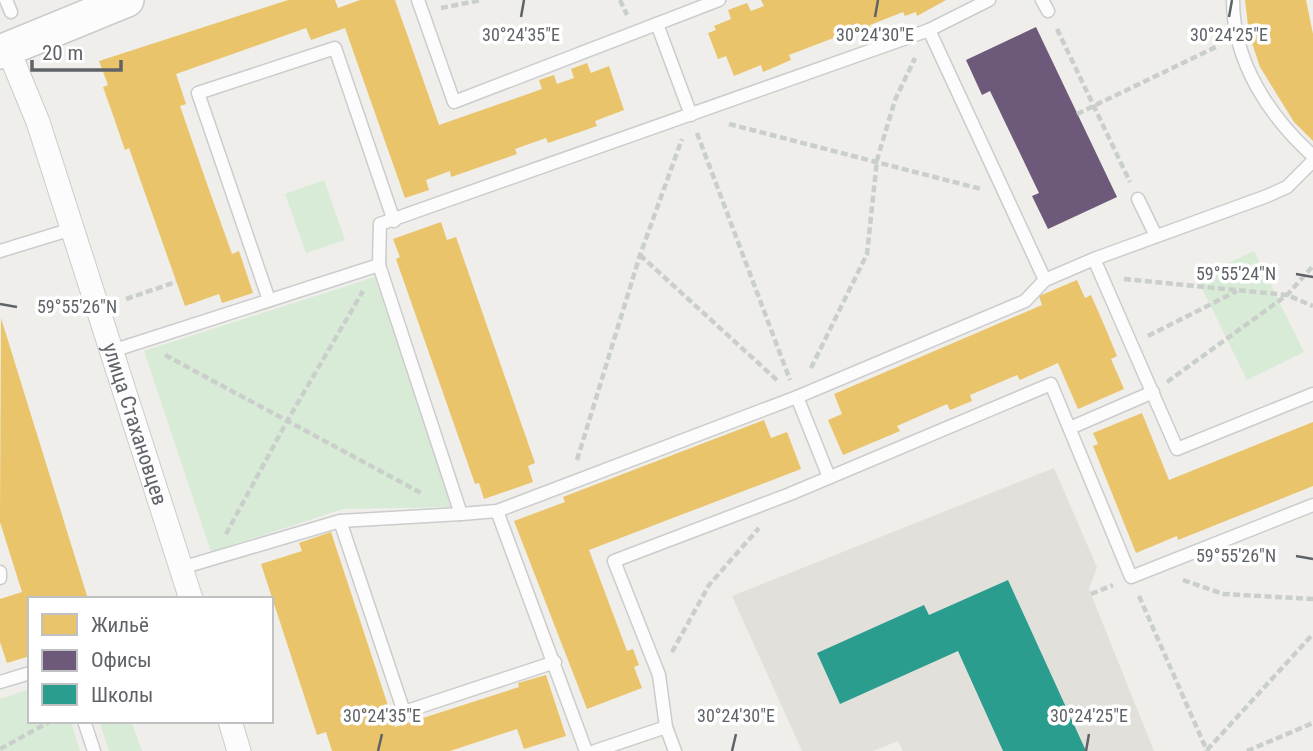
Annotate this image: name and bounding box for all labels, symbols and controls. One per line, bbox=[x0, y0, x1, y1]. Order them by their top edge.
text: 30°24'35"E bbox=[482, 24, 560, 45]
text: 30°24'30"E bbox=[836, 24, 914, 45]
text: 30°24'25"E bbox=[1190, 24, 1268, 45]
scale bar bbox=[32, 28, 121, 72]
text: 20 m bbox=[42, 41, 83, 65]
text: 59°55'24"N bbox=[1196, 263, 1276, 284]
text: 59°55'26"N bbox=[37, 296, 117, 317]
street label: улица Стахановцев bbox=[98, 340, 172, 508]
text: 59°55'26"N bbox=[1196, 545, 1276, 566]
legend bbox=[28, 597, 273, 723]
text: Жильё bbox=[91, 613, 149, 637]
text: Офисы bbox=[91, 648, 152, 672]
text: Школы bbox=[91, 683, 153, 707]
text: 30°24'35"E bbox=[343, 705, 421, 726]
text: 30°24'30"E bbox=[697, 705, 775, 726]
text: 30°24'25"E bbox=[1050, 705, 1128, 726]

